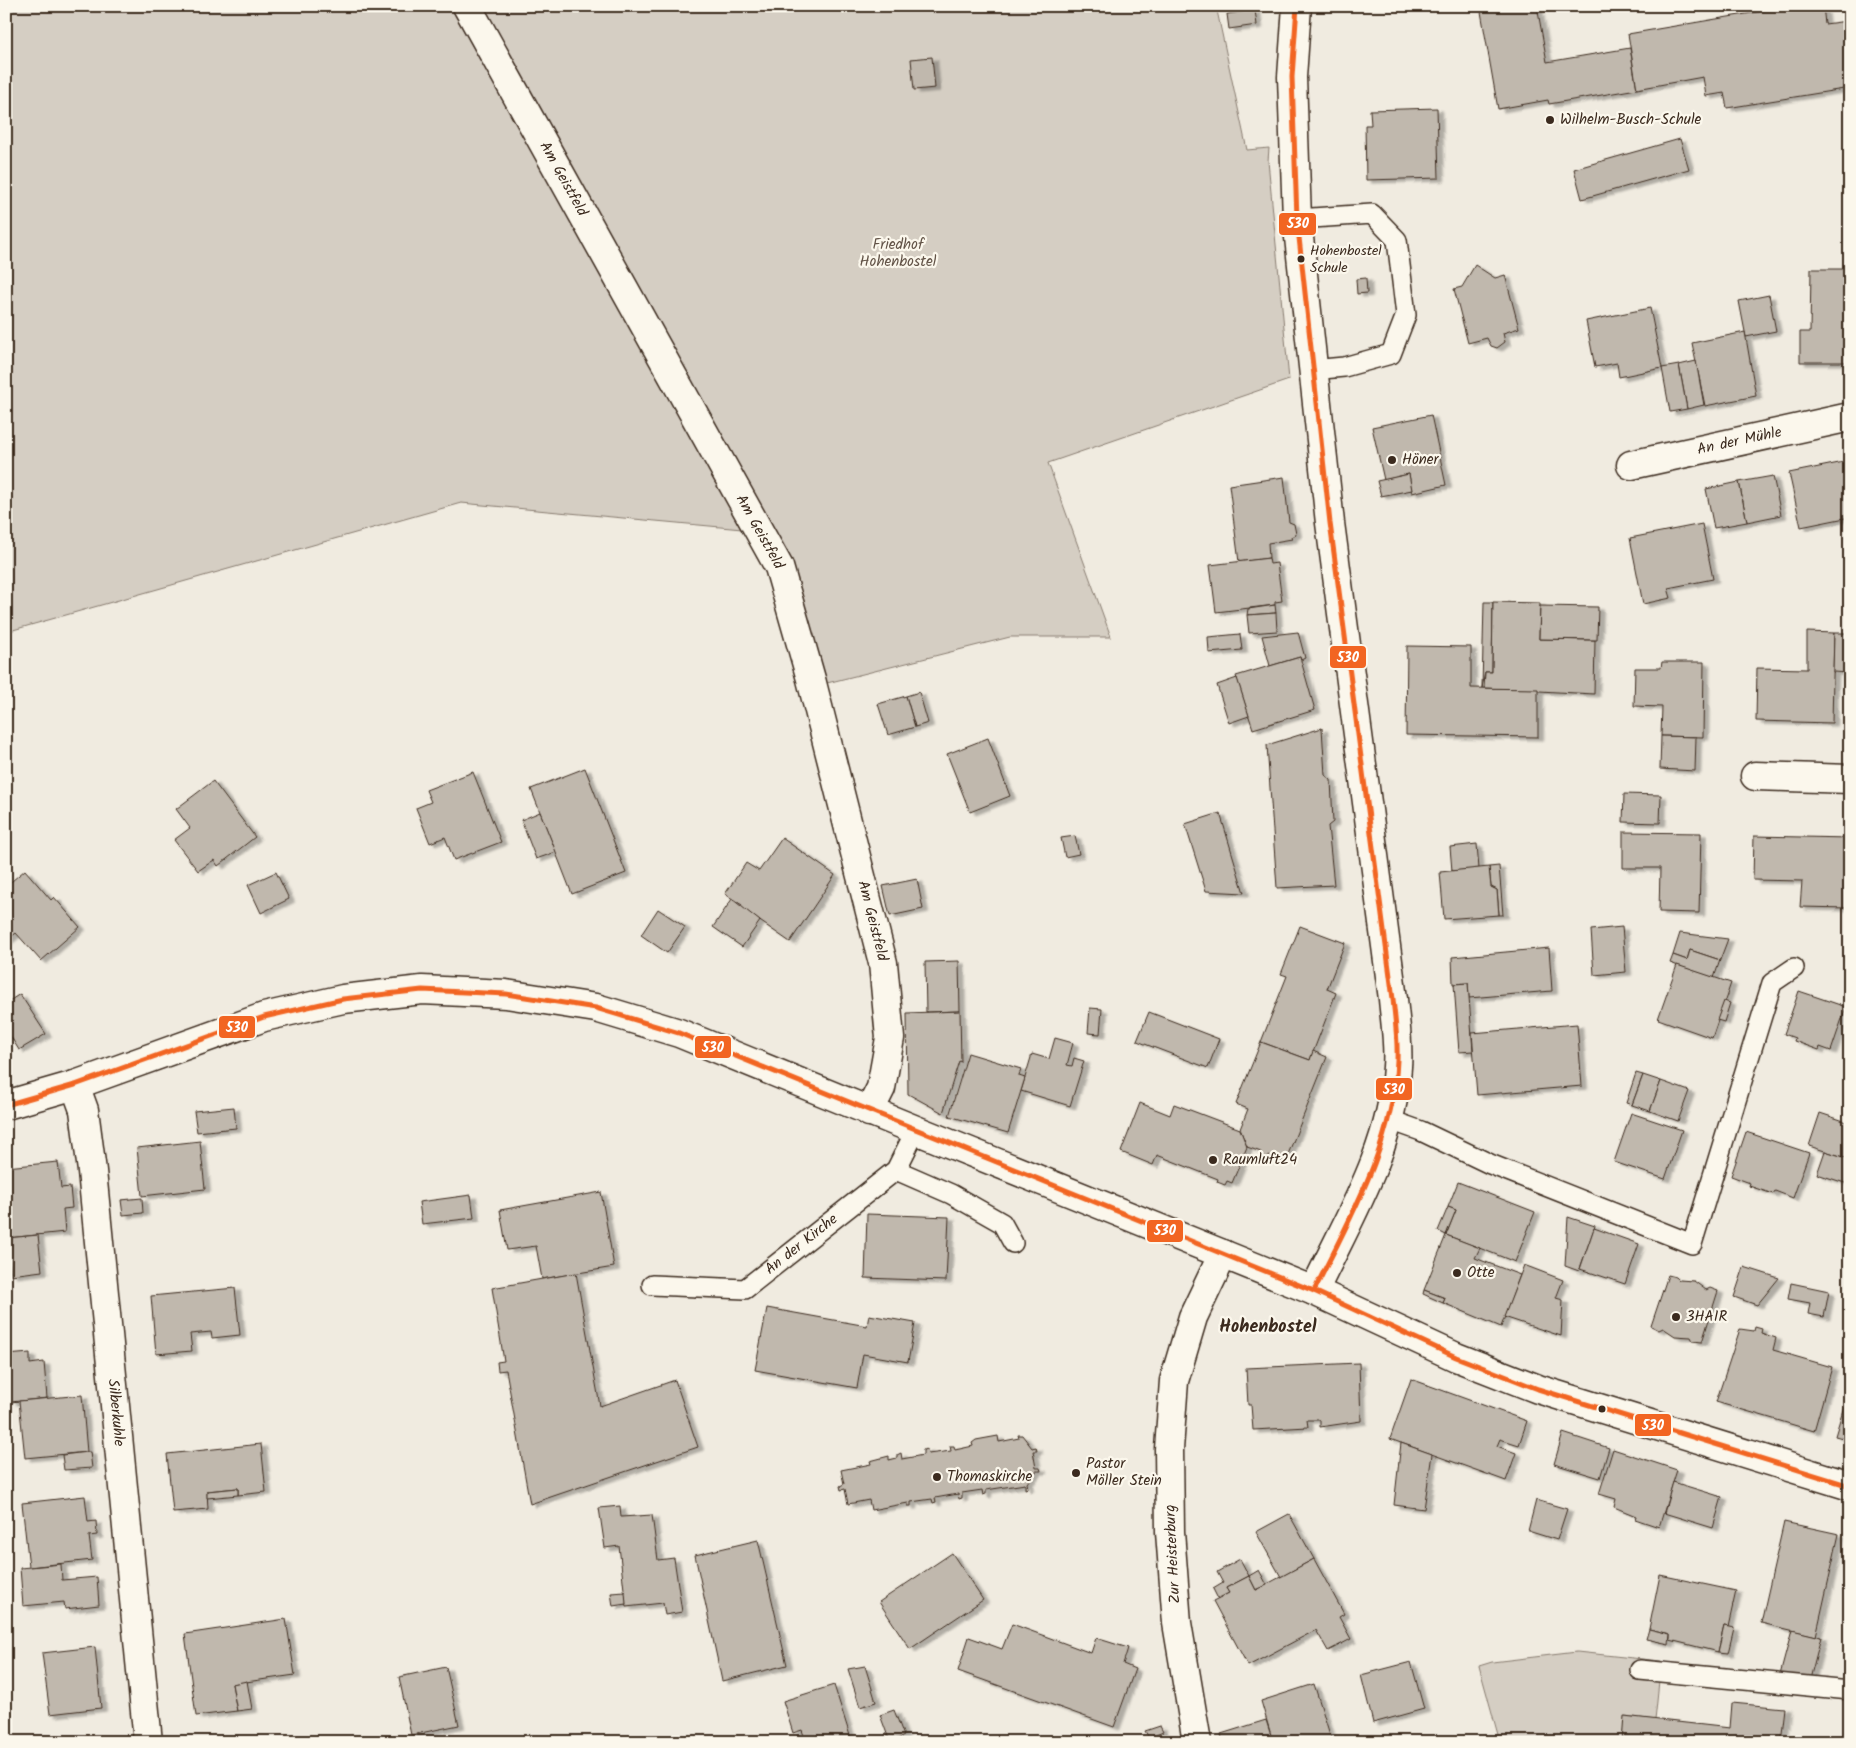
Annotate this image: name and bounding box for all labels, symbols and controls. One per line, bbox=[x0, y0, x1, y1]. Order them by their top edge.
place label: Wilhelm-Busch-Schule bbox=[1560, 108, 1702, 132]
marker: Wilhelm-Busch-Schule bbox=[1544, 114, 1556, 126]
street label: Am Geistfeld bbox=[533, 137, 594, 221]
line badge: 530 bbox=[1278, 212, 1317, 236]
text: 530 bbox=[1286, 213, 1310, 235]
park label: Friedhof Hohenbostel bbox=[860, 233, 937, 274]
place label: Hohenbostel Schule bbox=[1310, 240, 1382, 279]
marker: Hohenbostel Schule bbox=[1296, 254, 1306, 264]
street label: An der Mühle bbox=[1695, 420, 1784, 462]
place label: Höner bbox=[1402, 448, 1440, 472]
marker: Höner bbox=[1386, 454, 1398, 466]
street label: Am Geistfeld bbox=[729, 490, 790, 574]
line badge: 530 bbox=[1329, 645, 1367, 669]
text: 530 bbox=[1336, 647, 1360, 669]
street label: Am Geistfeld bbox=[851, 878, 894, 964]
line badge: 530 bbox=[218, 1015, 256, 1039]
text: 530 bbox=[225, 1017, 249, 1039]
line badge: 530 bbox=[694, 1035, 732, 1059]
text: 530 bbox=[701, 1037, 725, 1059]
line badge: 530 bbox=[1375, 1077, 1413, 1101]
text: 530 bbox=[1382, 1079, 1406, 1101]
place label: Raumluft24 bbox=[1223, 1148, 1297, 1172]
marker: Raumluft24 bbox=[1207, 1154, 1219, 1166]
street label: An der Kirche bbox=[760, 1208, 843, 1281]
line badge: 530 bbox=[1146, 1219, 1184, 1243]
text: 530 bbox=[1153, 1220, 1177, 1242]
place label: Otte bbox=[1467, 1261, 1495, 1285]
marker: Otte bbox=[1451, 1267, 1463, 1279]
place label: 3HAIR bbox=[1686, 1305, 1727, 1329]
marker: 3HAIR bbox=[1670, 1311, 1682, 1323]
district label: Hohenbostel bbox=[1219, 1313, 1317, 1342]
street label: Silberkuhle bbox=[100, 1378, 131, 1448]
unlabelled marker bbox=[1597, 1404, 1607, 1414]
line badge: 530 bbox=[1634, 1413, 1672, 1437]
text: 530 bbox=[1641, 1415, 1665, 1437]
place label: Pastor Möller Stein bbox=[1086, 1452, 1162, 1493]
place label: Thomaskirche bbox=[947, 1465, 1033, 1489]
marker: Pastor Möller Stein bbox=[1070, 1467, 1082, 1479]
marker: Thomaskirche bbox=[931, 1471, 943, 1483]
street label: Zur Heisterburg bbox=[1158, 1504, 1188, 1604]

